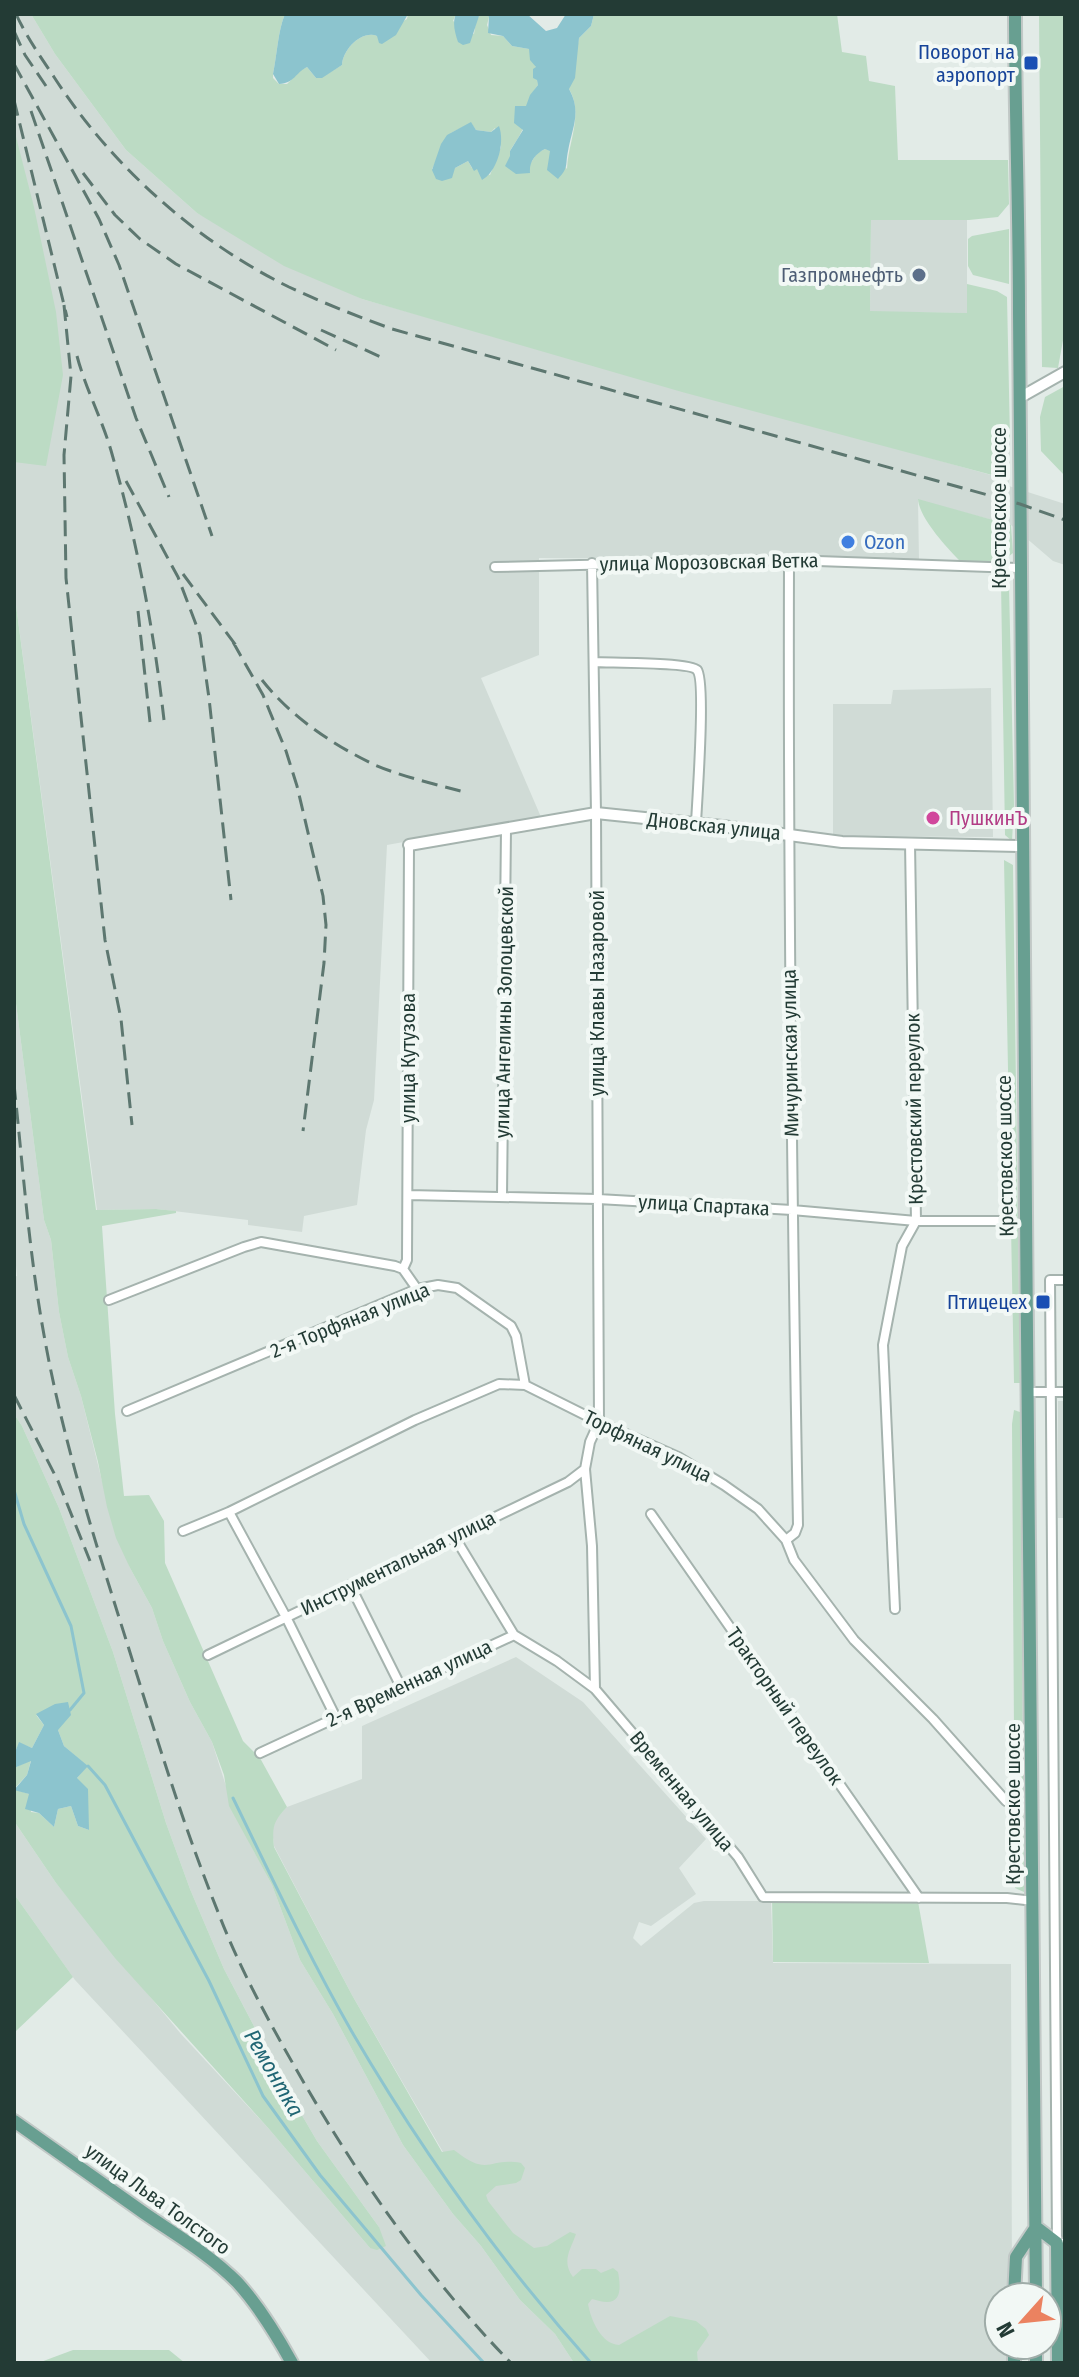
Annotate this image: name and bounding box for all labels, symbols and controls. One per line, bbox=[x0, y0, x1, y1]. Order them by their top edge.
place label: Поворот на аэропорт bbox=[918, 40, 1016, 87]
marker: Поворот на аэропорт bbox=[1022, 54, 1040, 72]
place label: Газпромнефть bbox=[781, 263, 903, 287]
marker: Газпромнефть bbox=[910, 266, 928, 284]
street label: Крестовское шоссе bbox=[987, 427, 1011, 589]
place label: Ozon bbox=[864, 530, 905, 554]
marker: Ozon bbox=[839, 533, 857, 551]
street label: улица Морозовская Ветка bbox=[599, 548, 819, 576]
place label: ПушкинЪ bbox=[949, 806, 1027, 830]
street label: Дновская улица bbox=[645, 807, 782, 845]
marker: ПушкинЪ bbox=[924, 809, 942, 827]
street label: улица Ангелины Золоцевской bbox=[490, 886, 518, 1138]
street label: улица Клавы Назаровой bbox=[585, 890, 609, 1096]
street label: Мичуринская улица bbox=[777, 969, 803, 1137]
street label: улица Кутузова bbox=[396, 993, 420, 1123]
street label: Крестовский переулок bbox=[900, 1012, 928, 1205]
street label: Крестовское шоссе bbox=[992, 1075, 1018, 1237]
street label: улица Спартака bbox=[638, 1190, 770, 1220]
street label: 2-я Торфяная улица bbox=[267, 1277, 433, 1363]
place label: Птицецех bbox=[947, 1290, 1027, 1314]
marker: Птицецех bbox=[1034, 1293, 1052, 1311]
street label: Торфяная улица bbox=[580, 1405, 716, 1487]
street label: Инструментальная улица bbox=[297, 1505, 499, 1621]
street label: Тракторный переулок bbox=[722, 1623, 849, 1790]
street label: 2-я Временная улица bbox=[322, 1634, 496, 1732]
street label: Крестовское шоссе bbox=[1001, 1723, 1025, 1885]
street label: Временная улица bbox=[625, 1726, 739, 1856]
water label: Ремонтка bbox=[238, 2025, 310, 2121]
street label: улица Льва Толстого bbox=[81, 2138, 235, 2260]
north arrow bbox=[983, 2281, 1063, 2361]
text: N bbox=[991, 2318, 1021, 2342]

